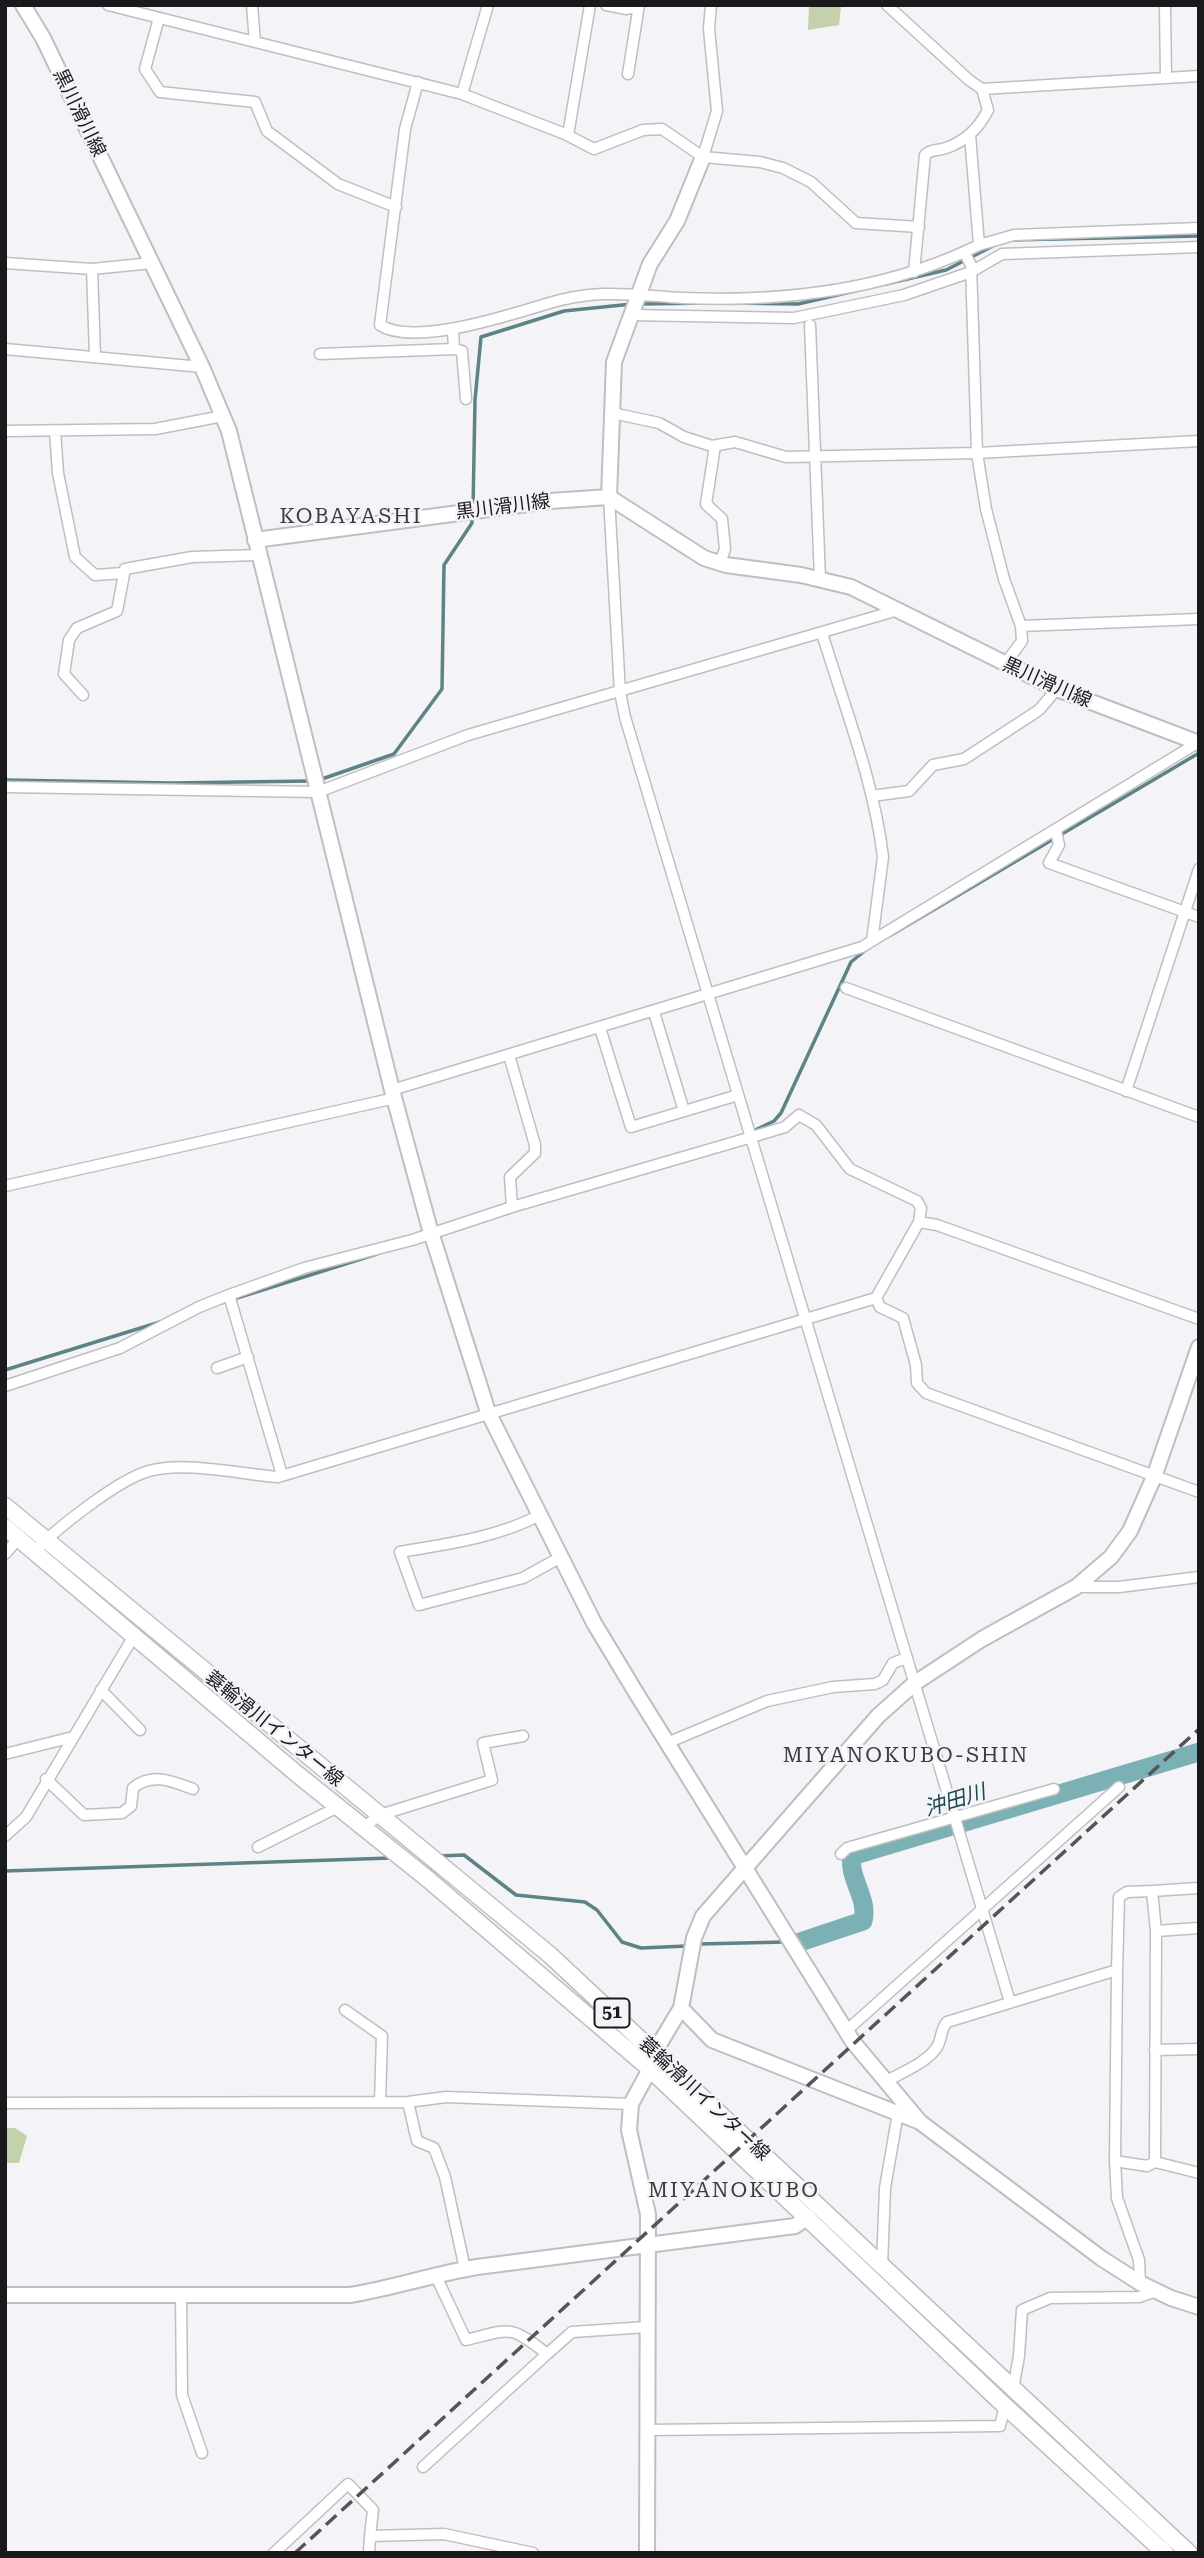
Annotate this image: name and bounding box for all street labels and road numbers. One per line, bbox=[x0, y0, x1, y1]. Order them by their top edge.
street label: 黒川滑川線 bbox=[48, 65, 110, 161]
street label: 黒川滑川線 bbox=[454, 490, 552, 524]
street label: 黒川滑川線 bbox=[999, 653, 1095, 713]
street label: 蓑輪滑川インター線 bbox=[200, 1666, 348, 1792]
road number: 51 bbox=[594, 1998, 630, 2027]
street label: 蓑輪滑川インター線 bbox=[634, 2032, 774, 2166]

